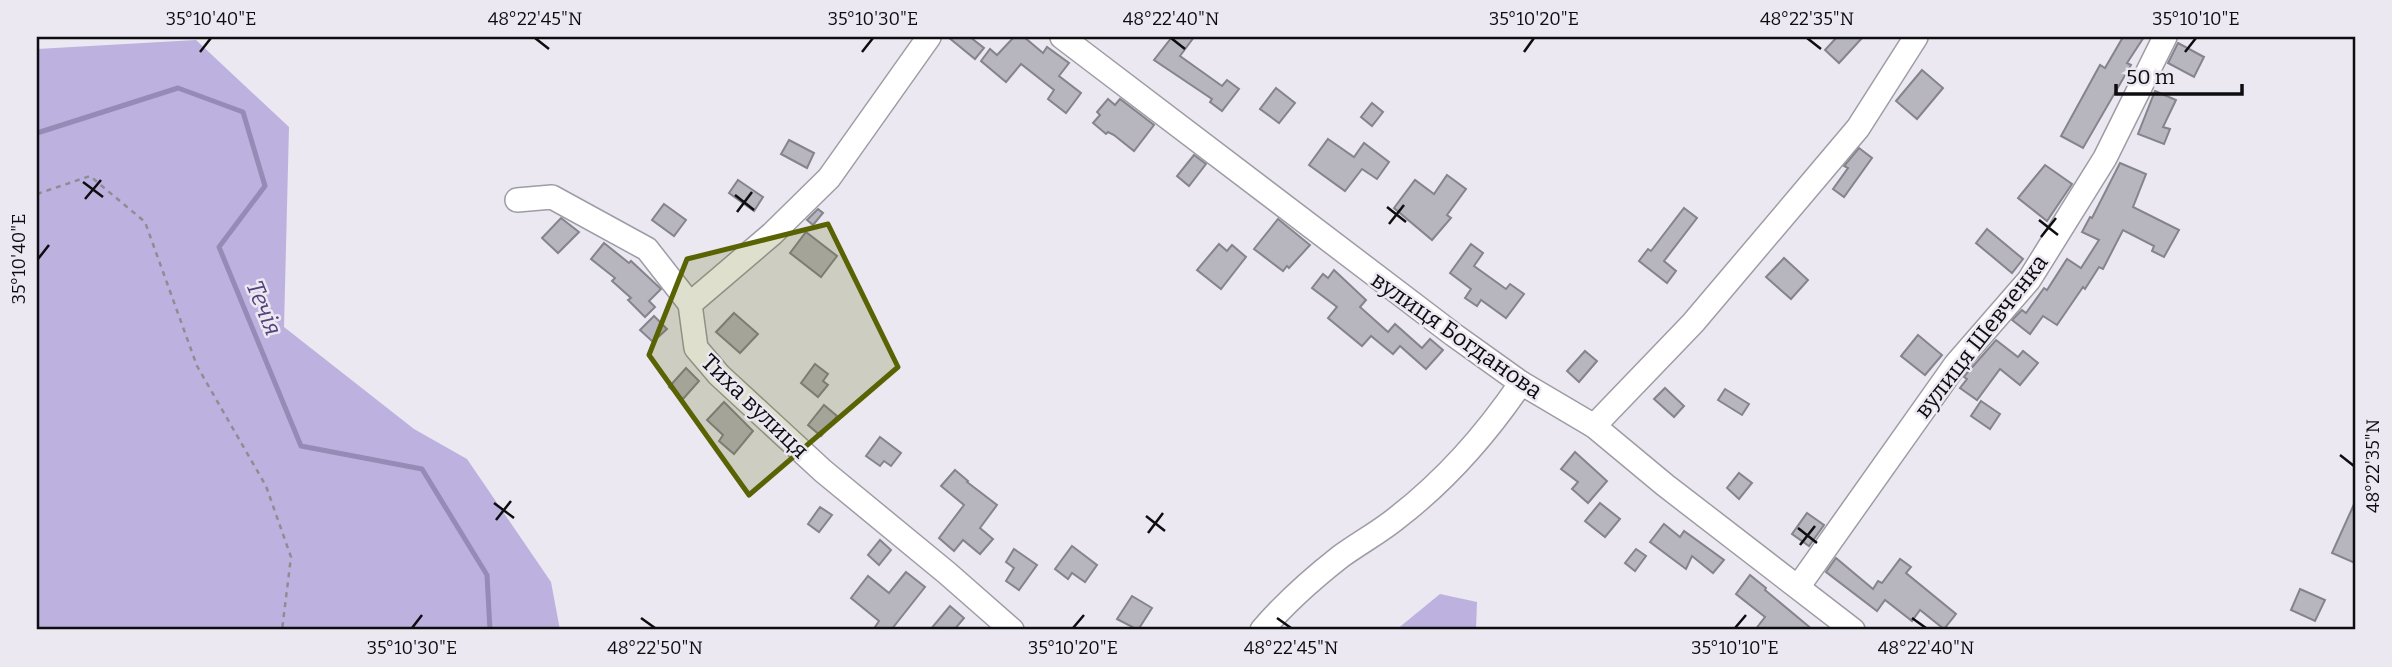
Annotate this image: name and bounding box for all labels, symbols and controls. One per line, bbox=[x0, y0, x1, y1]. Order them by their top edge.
text: 35°10'40"E bbox=[166, 8, 256, 30]
text: 48°22'45"N bbox=[488, 8, 582, 30]
text: 35°10'30"E bbox=[828, 8, 918, 30]
text: 48°22'40"N bbox=[1123, 8, 1219, 30]
text: 35°10'20"E bbox=[1489, 8, 1579, 30]
text: 48°22'35"N bbox=[1760, 8, 1854, 30]
text: 35°10'10"E bbox=[2152, 8, 2240, 30]
scale bar bbox=[2116, 52, 2242, 96]
text: 50 m bbox=[2126, 64, 2175, 90]
text: 35°10'40"E bbox=[8, 214, 30, 304]
street label: вулиця Шевченка bbox=[1908, 248, 2054, 423]
street label: вулиця Богданова bbox=[1366, 265, 1548, 405]
water label: Течія bbox=[240, 276, 288, 340]
street label: Тиха вулиця bbox=[696, 348, 814, 464]
text: 48°22'35"N bbox=[2362, 419, 2384, 513]
text: 35°10'30"E bbox=[367, 637, 457, 659]
text: 48°22'50"N bbox=[607, 637, 703, 659]
text: 35°10'20"E bbox=[1028, 637, 1118, 659]
text: 48°22'45"N bbox=[1244, 637, 1338, 659]
text: 35°10'10"E bbox=[1691, 637, 1779, 659]
text: 48°22'40"N bbox=[1878, 637, 1974, 659]

